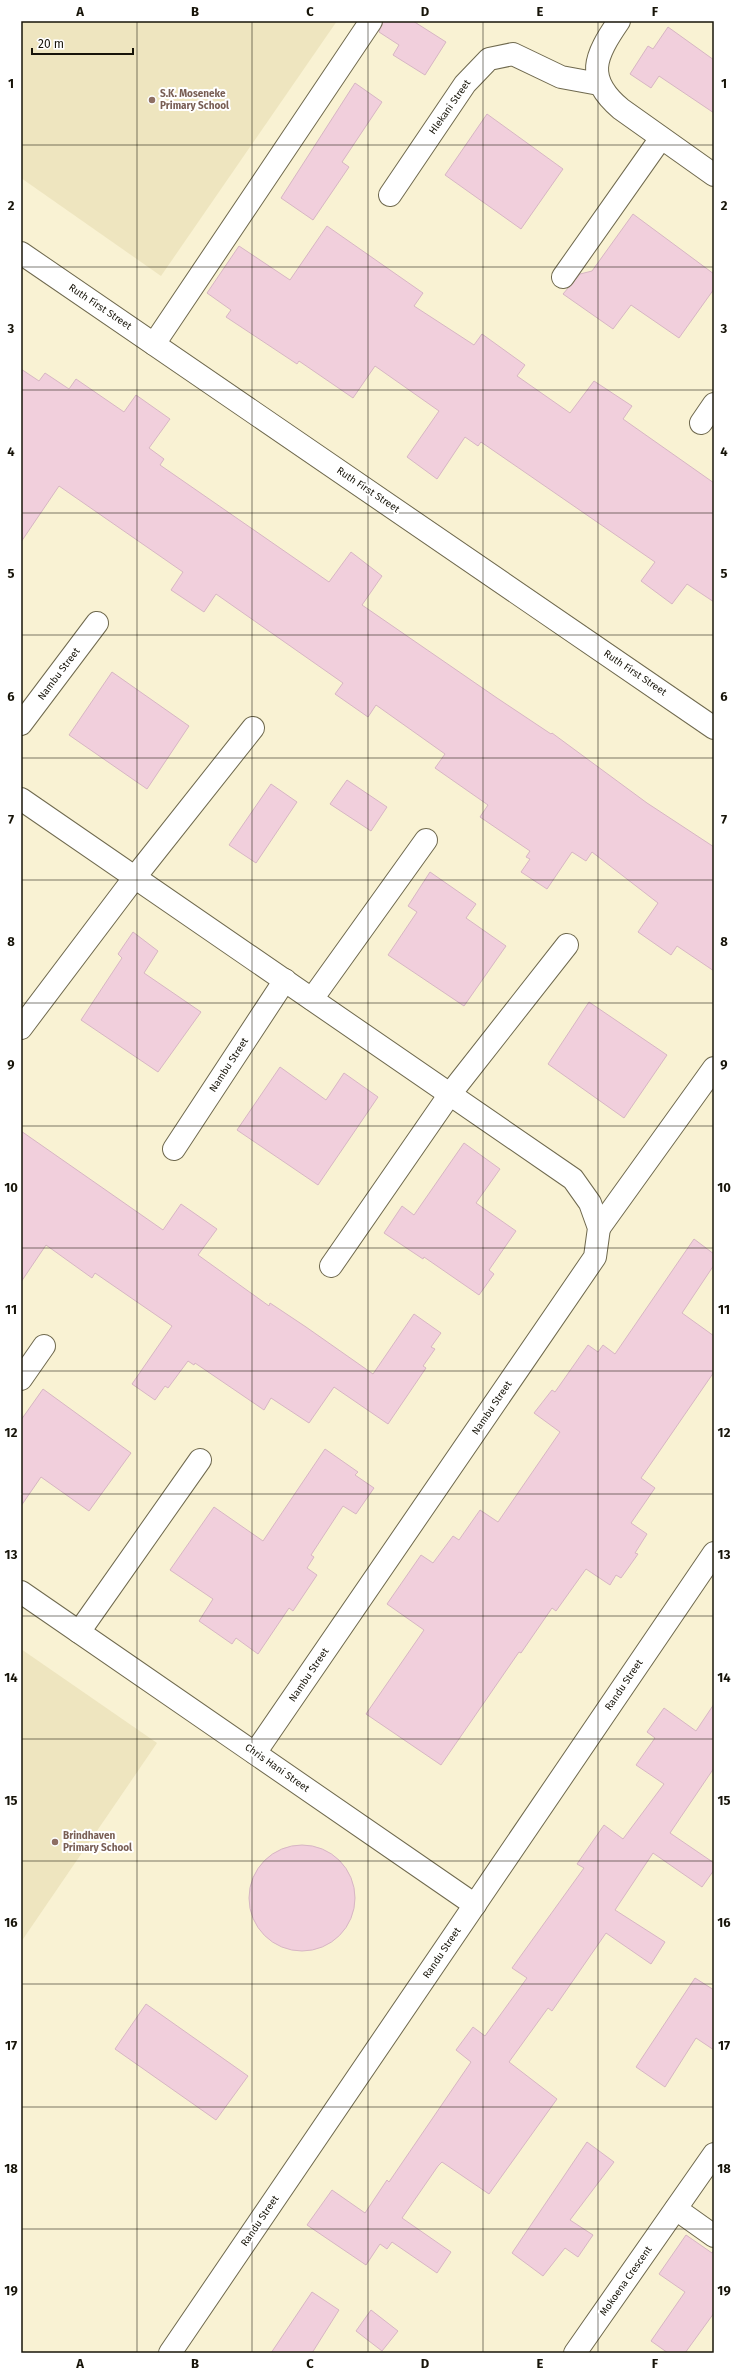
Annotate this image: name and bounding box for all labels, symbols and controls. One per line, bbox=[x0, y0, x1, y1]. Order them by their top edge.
text: A bbox=[75, 4, 84, 19]
text: B bbox=[191, 4, 199, 19]
text: C bbox=[306, 4, 314, 19]
text: D bbox=[421, 4, 430, 19]
text: E bbox=[537, 4, 544, 19]
text: F bbox=[652, 4, 659, 19]
scale bar bbox=[32, 30, 133, 56]
text: 20 m bbox=[38, 37, 64, 51]
text: 1 bbox=[8, 76, 14, 91]
text: 1 bbox=[721, 76, 727, 91]
street label: Hlekani Street bbox=[427, 77, 473, 137]
place label: S.K. Moseneke Primary School bbox=[160, 88, 229, 112]
marker: S.K. Moseneke Primary School bbox=[147, 95, 157, 105]
text: 2 bbox=[8, 198, 15, 213]
text: 2 bbox=[721, 198, 728, 213]
street label: Ruth First Street bbox=[66, 282, 134, 333]
text: 3 bbox=[7, 321, 15, 336]
text: 3 bbox=[720, 321, 728, 336]
text: 4 bbox=[7, 444, 15, 459]
text: 4 bbox=[720, 444, 728, 459]
street label: Ruth First Street bbox=[334, 465, 402, 516]
text: 5 bbox=[8, 566, 15, 581]
text: 5 bbox=[721, 566, 728, 581]
street label: Nambu Street bbox=[35, 645, 83, 703]
street label: Ruth First Street bbox=[601, 648, 669, 699]
text: 6 bbox=[7, 689, 15, 704]
text: 6 bbox=[720, 689, 728, 704]
text: 7 bbox=[8, 812, 14, 827]
text: 7 bbox=[721, 812, 727, 827]
text: 8 bbox=[7, 934, 15, 949]
text: 8 bbox=[720, 934, 728, 949]
street label: Nambu Street bbox=[207, 1035, 251, 1094]
text: 9 bbox=[7, 1057, 15, 1072]
text: 9 bbox=[720, 1057, 728, 1072]
text: 10 bbox=[4, 1180, 18, 1195]
text: 10 bbox=[717, 1180, 731, 1195]
text: 11 bbox=[5, 1302, 17, 1317]
text: 11 bbox=[718, 1302, 730, 1317]
street label: Nambu Street bbox=[470, 1378, 515, 1437]
text: 12 bbox=[5, 1425, 18, 1440]
text: 12 bbox=[718, 1425, 731, 1440]
text: 13 bbox=[5, 1547, 18, 1562]
text: 13 bbox=[718, 1547, 731, 1562]
street label: Nambu Street bbox=[287, 1645, 332, 1704]
street label: Randu Street bbox=[603, 1657, 646, 1713]
text: 14 bbox=[4, 1670, 18, 1685]
text: 14 bbox=[717, 1670, 731, 1685]
street label: Chris Hani Street bbox=[242, 1741, 312, 1795]
text: 15 bbox=[4, 1793, 18, 1808]
text: 15 bbox=[717, 1793, 731, 1808]
place label: Brindhaven Primary School bbox=[63, 1830, 132, 1854]
marker: Brindhaven Primary School bbox=[50, 1837, 60, 1847]
text: 16 bbox=[4, 1915, 18, 1930]
text: 16 bbox=[717, 1915, 731, 1930]
street label: Randu Street bbox=[421, 1925, 464, 1981]
text: 17 bbox=[5, 2038, 17, 2053]
text: 17 bbox=[718, 2038, 730, 2053]
text: 18 bbox=[4, 2161, 18, 2176]
text: 18 bbox=[717, 2161, 731, 2176]
street label: Randu Street bbox=[239, 2193, 282, 2249]
street label: Mokoena Crescent bbox=[597, 2243, 655, 2318]
text: 19 bbox=[4, 2283, 18, 2298]
text: 19 bbox=[717, 2283, 731, 2298]
text: A bbox=[75, 2356, 84, 2371]
text: B bbox=[191, 2356, 199, 2371]
text: C bbox=[306, 2356, 314, 2371]
text: D bbox=[421, 2356, 430, 2371]
text: E bbox=[537, 2356, 544, 2371]
text: F bbox=[652, 2356, 659, 2371]

